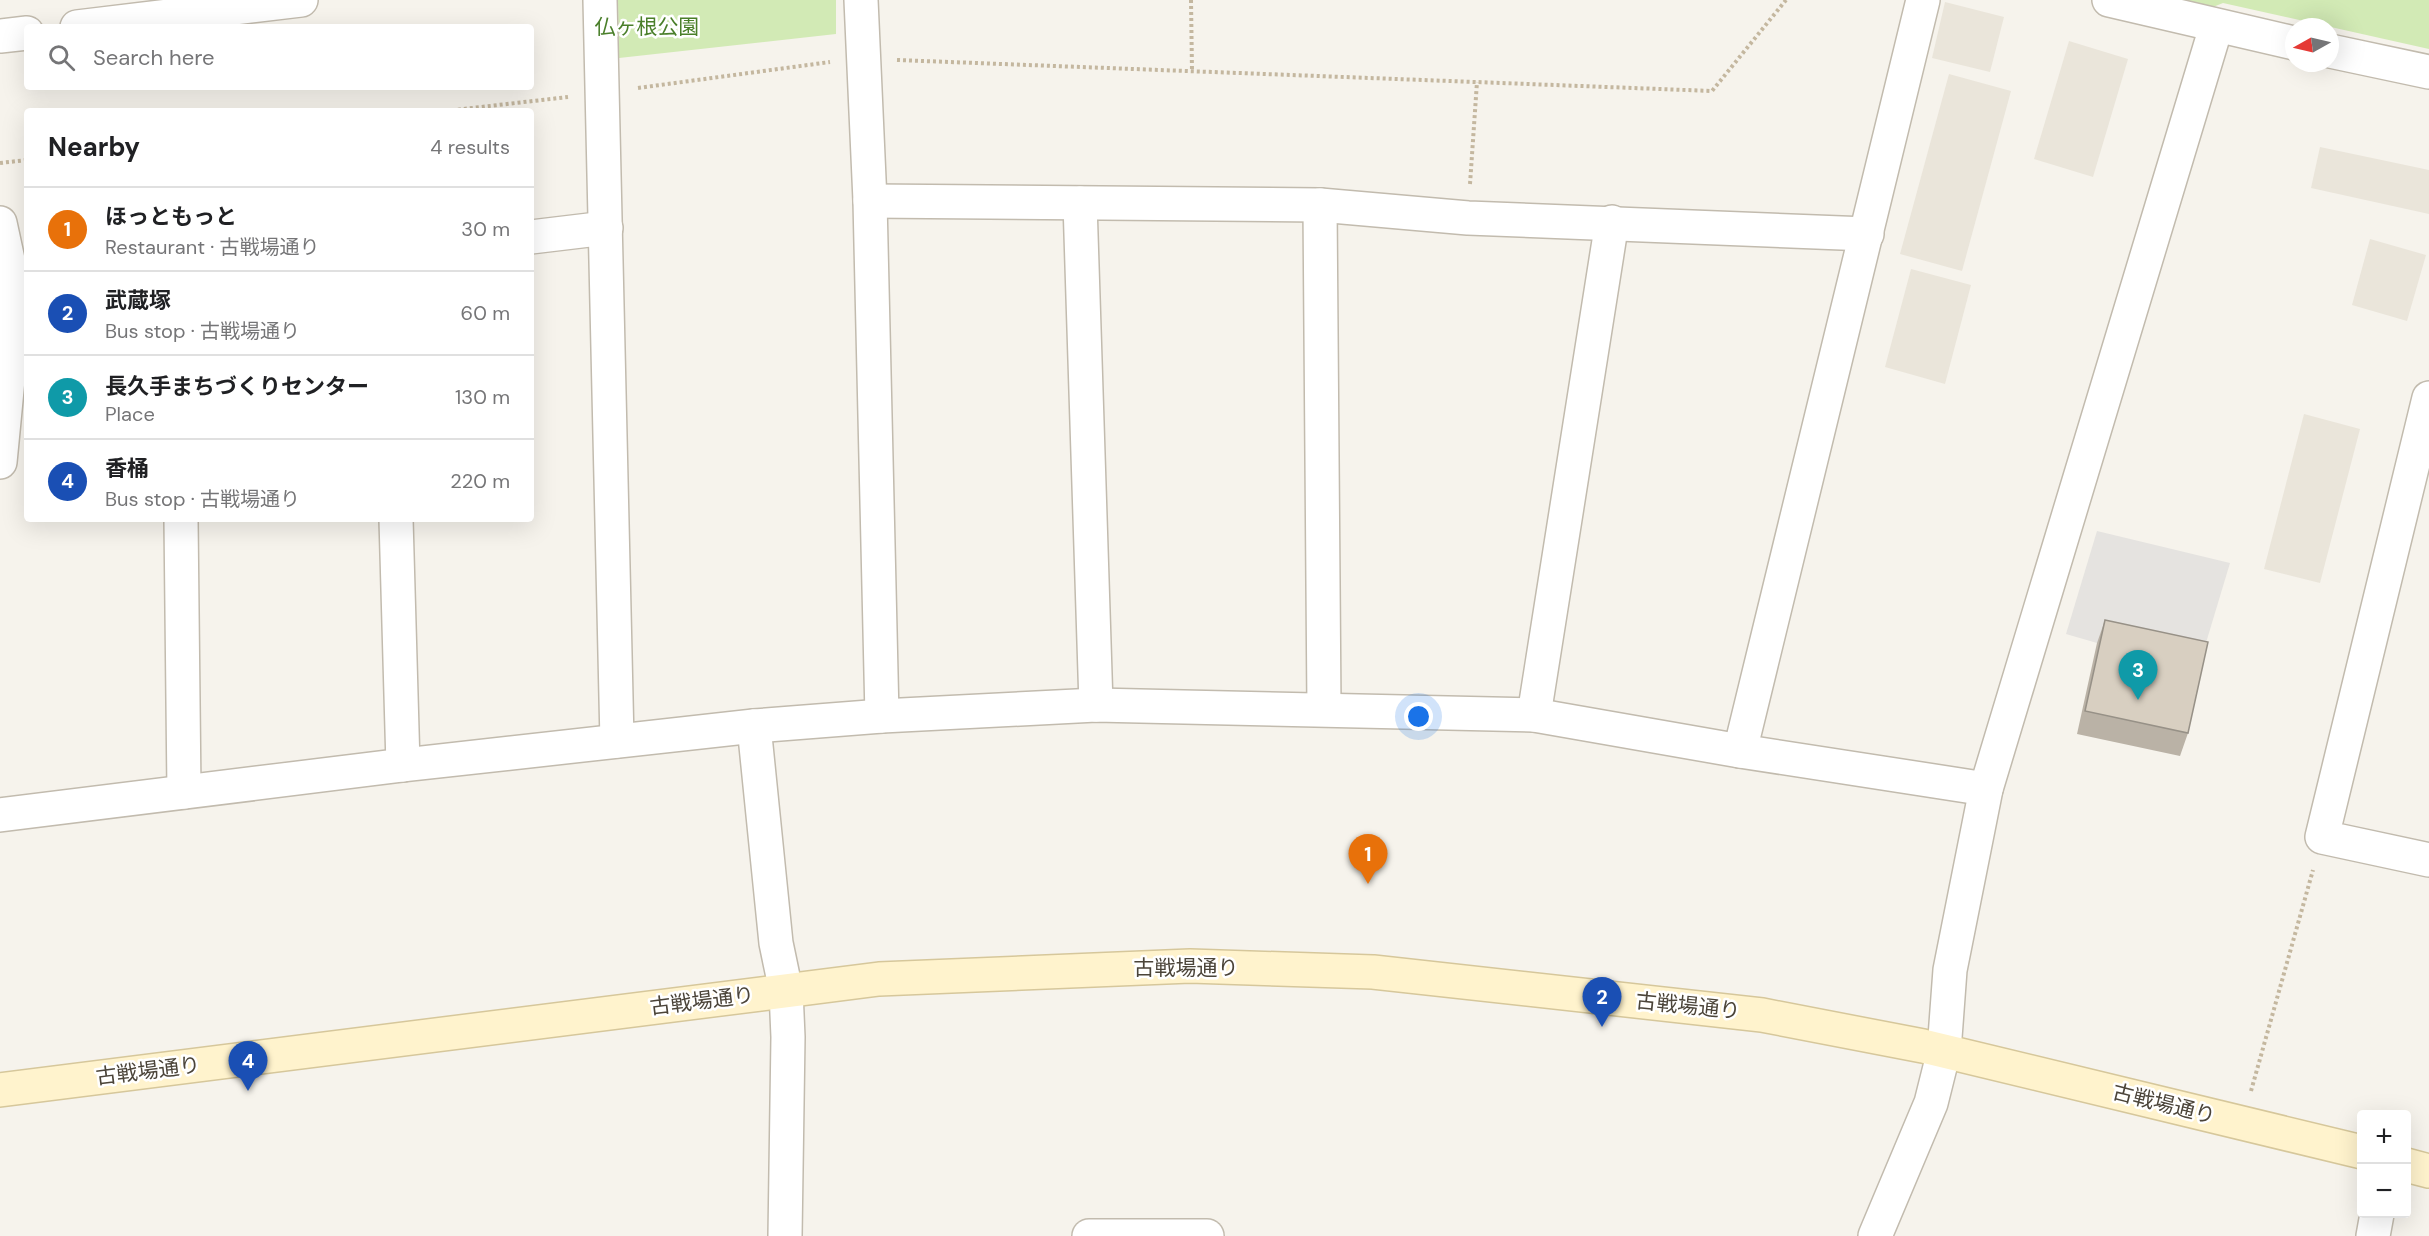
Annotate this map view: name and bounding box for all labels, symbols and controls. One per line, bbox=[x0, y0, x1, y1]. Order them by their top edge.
park label: 仏ヶ根公園 bbox=[595, 13, 700, 41]
north arrow bbox=[2285, 18, 2339, 72]
search box bbox=[24, 24, 534, 90]
icon: search bbox=[45, 41, 78, 74]
text: Search here bbox=[93, 43, 214, 72]
text: Nearby bbox=[48, 130, 140, 164]
text: 4 results bbox=[430, 134, 510, 160]
text: ほっともっと bbox=[105, 202, 237, 231]
text: 1 bbox=[64, 216, 71, 242]
text: 30 m bbox=[461, 216, 510, 242]
text: Restaurant · 古戦場通り bbox=[105, 234, 320, 260]
text: 武蔵塚 bbox=[105, 286, 171, 315]
text: 2 bbox=[62, 300, 73, 326]
text: 60 m bbox=[461, 300, 510, 326]
text: Bus stop · 古戦場通り bbox=[105, 318, 300, 344]
text: 長久手まちづくりセンター bbox=[105, 372, 369, 401]
text: 3 bbox=[61, 384, 74, 410]
text: 130 m bbox=[455, 384, 510, 410]
text: Place bbox=[105, 401, 155, 427]
text: 香桶 bbox=[105, 454, 149, 483]
text: 4 bbox=[61, 468, 74, 494]
text: 220 m bbox=[450, 468, 510, 494]
text: Bus stop · 古戦場通り bbox=[105, 486, 300, 512]
pin: 3 bbox=[2118, 650, 2158, 700]
your location bbox=[1404, 702, 1433, 731]
pin: 1 bbox=[1348, 834, 1388, 884]
street label: 古戦場通り bbox=[1134, 954, 1239, 982]
pin: 2 bbox=[1582, 978, 1622, 1027]
street label: 古戦場通り bbox=[648, 981, 756, 1021]
street label: 古戦場通り bbox=[1634, 987, 1742, 1025]
pin: 4 bbox=[228, 1042, 268, 1091]
street label: 古戦場通り bbox=[94, 1051, 202, 1091]
street label: 古戦場通り bbox=[2110, 1078, 2218, 1130]
map controls bbox=[2357, 1110, 2411, 1218]
button: + bbox=[2357, 1110, 2411, 1164]
button: − bbox=[2357, 1164, 2411, 1218]

